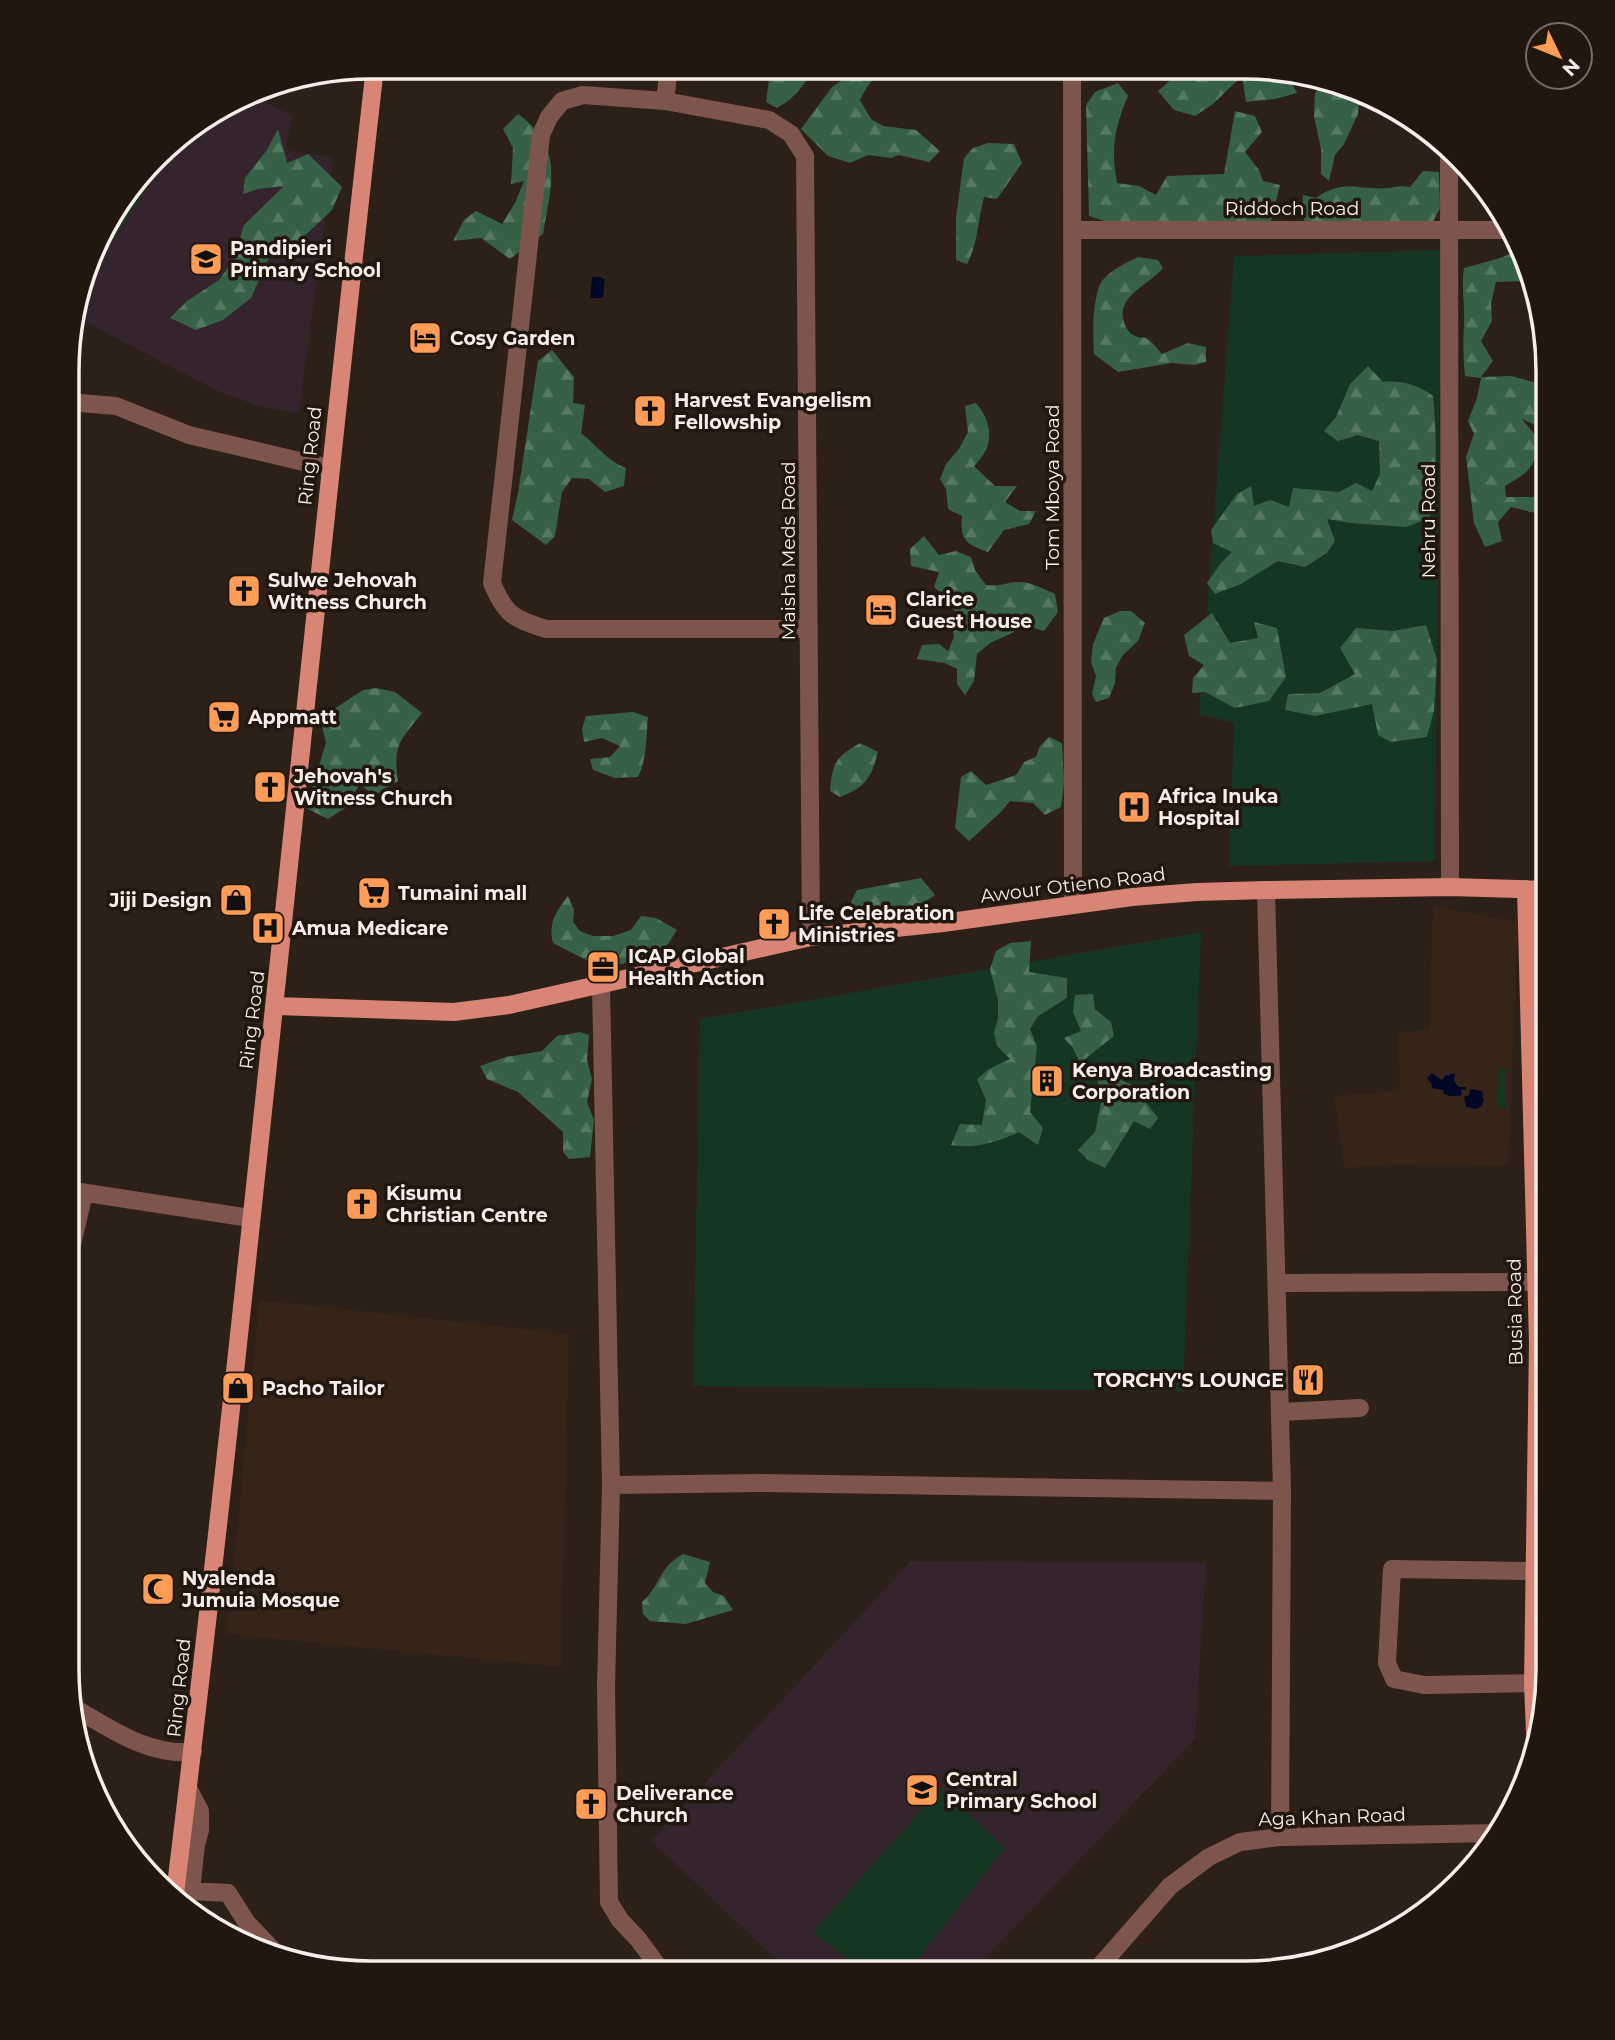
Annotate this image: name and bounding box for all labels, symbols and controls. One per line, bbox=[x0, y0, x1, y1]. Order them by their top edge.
north arrow bbox=[1524, 21, 1594, 91]
text: N bbox=[1557, 54, 1585, 81]
street label: Riddoch Road bbox=[1225, 197, 1359, 220]
place label: Pandipieri Primary School bbox=[230, 237, 381, 282]
school or university icon: Pandipieri Primary School bbox=[187, 240, 225, 278]
hotel icon: Cosy Garden bbox=[406, 319, 444, 357]
place label: Cosy Garden bbox=[450, 327, 575, 350]
place label: Harvest Evangelism Fellowship bbox=[674, 389, 872, 434]
church icon: Harvest Evangelism Fellowship bbox=[631, 392, 669, 430]
street label: Tom Mboya Road bbox=[1041, 404, 1064, 570]
street label: Ring Road bbox=[293, 405, 327, 507]
street label: Maisha Meds Road bbox=[777, 461, 800, 641]
street label: Nehru Road bbox=[1417, 464, 1440, 578]
place label: Sulwe Jehovah Witness Church bbox=[268, 569, 427, 614]
church icon: Sulwe Jehovah Witness Church bbox=[225, 572, 263, 610]
place label: Clarice Guest House bbox=[906, 588, 1032, 633]
hotel icon: Clarice Guest House bbox=[862, 591, 900, 629]
supermarket icon: Appmatt bbox=[205, 698, 243, 736]
place label: Appmatt bbox=[247, 706, 337, 729]
place label: Jehovah's Witness Church bbox=[293, 765, 453, 810]
church icon: Jehovah's Witness Church bbox=[251, 768, 289, 806]
place label: Africa Inuka Hospital bbox=[1157, 785, 1278, 830]
hospital icon: Africa Inuka Hospital bbox=[1115, 788, 1153, 826]
street label: Awour Otieno Road bbox=[979, 862, 1167, 908]
supermarket icon: Tumaini mall bbox=[355, 874, 393, 912]
shop icon: Jiji Design bbox=[217, 881, 255, 919]
place label: Tumaini mall bbox=[398, 882, 527, 905]
place label: Jiji Design bbox=[108, 889, 212, 912]
place label: Life Celebration Ministries bbox=[798, 902, 955, 947]
church icon: Life Celebration Ministries bbox=[755, 905, 793, 943]
hospital icon: Amua Medicare bbox=[249, 909, 287, 947]
place label: Amua Medicare bbox=[291, 917, 449, 940]
place label: ICAP Global Health Action bbox=[628, 945, 765, 990]
office icon: ICAP Global Health Action bbox=[584, 948, 622, 986]
street label: Ring Road bbox=[235, 969, 269, 1071]
place label: Kenya Broadcasting Corporation bbox=[1072, 1059, 1272, 1104]
building icon: Kenya Broadcasting Corporation bbox=[1028, 1062, 1066, 1100]
place label: Kisumu Christian Centre bbox=[386, 1182, 548, 1227]
church icon: Kisumu Christian Centre bbox=[343, 1185, 381, 1223]
street label: Busia Road bbox=[1503, 1258, 1527, 1366]
restaurant icon: TORCHY'S LOUNGE bbox=[1289, 1361, 1327, 1399]
shop icon: Pacho Tailor bbox=[219, 1369, 257, 1407]
place label: TORCHY'S LOUNGE bbox=[1094, 1369, 1284, 1392]
place label: Pacho Tailor bbox=[262, 1377, 385, 1400]
place label: Nyalenda Jumuia Mosque bbox=[181, 1567, 340, 1612]
mosque icon: Nyalenda Jumuia Mosque bbox=[139, 1570, 177, 1608]
street label: Ring Road bbox=[162, 1637, 196, 1739]
place label: Central Primary School bbox=[946, 1768, 1097, 1813]
school or university icon: Central Primary School bbox=[903, 1771, 941, 1809]
place label: Deliverance Church bbox=[616, 1782, 734, 1827]
church icon: Deliverance Church bbox=[572, 1785, 610, 1823]
street label: Aga Khan Road bbox=[1258, 1803, 1406, 1831]

